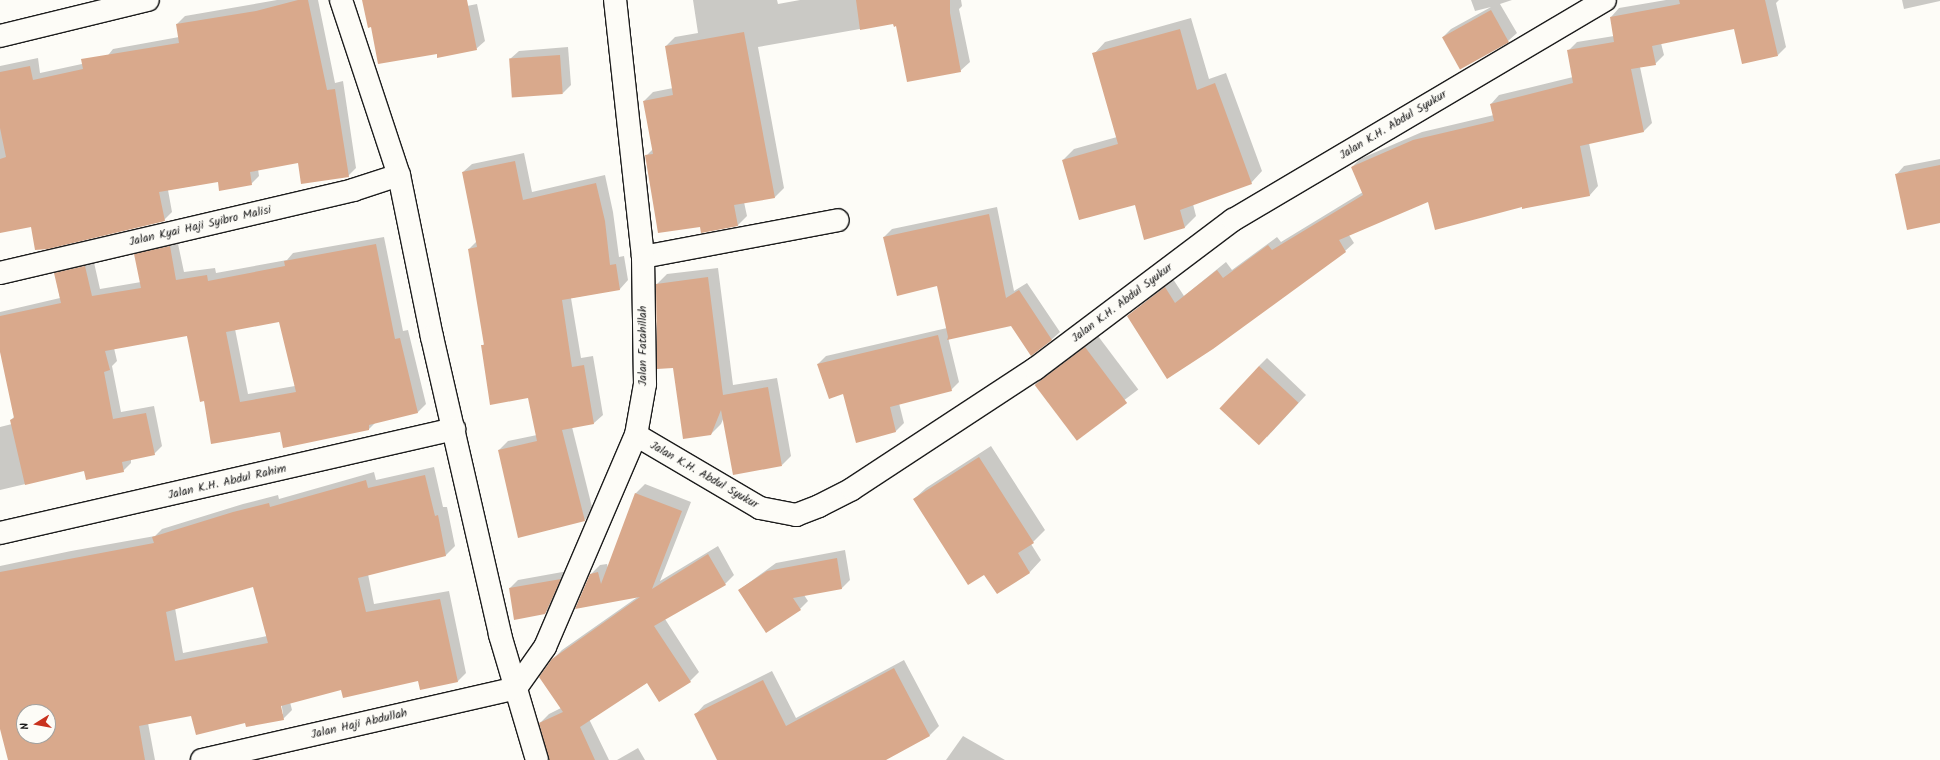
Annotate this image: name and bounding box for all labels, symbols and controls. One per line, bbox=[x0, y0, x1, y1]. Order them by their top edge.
street label: Jalan K.H. Abdul Syukur bbox=[1337, 87, 1449, 163]
street label: Jalan Kyai Haji Syibro Malisi bbox=[127, 203, 273, 249]
street label: Jalan K.H. Abdul Syukur bbox=[1069, 260, 1175, 346]
street label: Jalan Fatahillah bbox=[636, 306, 650, 386]
street label: Jalan K.H. Abdul Syukur bbox=[647, 438, 761, 512]
street label: Jalan K.H. Abdul Rahim bbox=[166, 461, 288, 503]
north arrow bbox=[16, 704, 56, 744]
street label: Jalan Haji Abdullah bbox=[309, 706, 409, 742]
text: N bbox=[16, 721, 35, 731]

